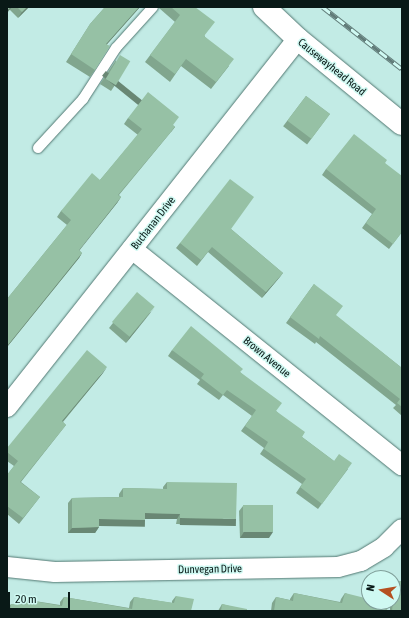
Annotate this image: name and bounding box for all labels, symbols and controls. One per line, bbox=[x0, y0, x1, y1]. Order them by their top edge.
street label: Causewayhead Road bbox=[295, 36, 369, 98]
street label: Buchanan Drive bbox=[128, 194, 178, 252]
street label: Brown Avenue bbox=[241, 334, 293, 380]
street label: Dunvegan Drive bbox=[178, 562, 242, 576]
north arrow bbox=[361, 570, 401, 610]
text: N bbox=[364, 583, 377, 592]
scale bar bbox=[10, 584, 72, 610]
text: 20 m bbox=[15, 592, 37, 606]

